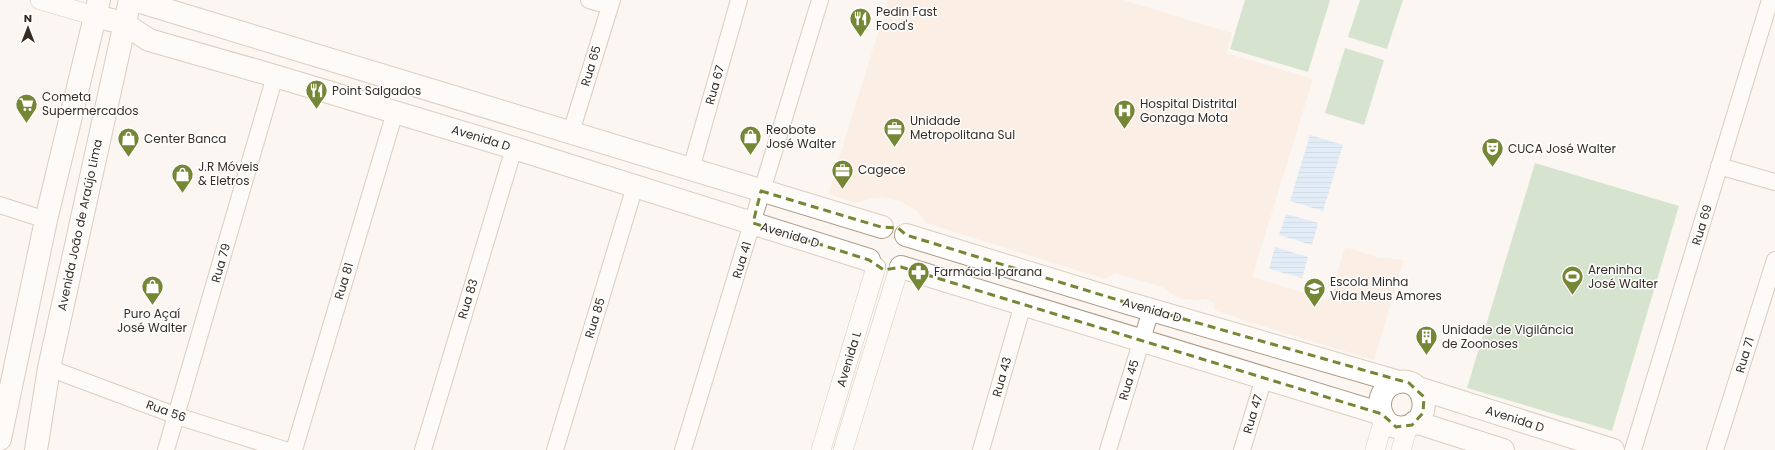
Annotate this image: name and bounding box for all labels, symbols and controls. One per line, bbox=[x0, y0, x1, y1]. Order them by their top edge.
place label: Pedin Fast Food's bbox=[876, 3, 937, 34]
restaurant icon: Pedin Fast Food's bbox=[847, 6, 873, 39]
north arrow bbox=[8, 8, 48, 48]
text: N bbox=[24, 10, 32, 26]
street label: Rua 65 bbox=[576, 44, 605, 88]
street label: Rua 67 bbox=[701, 63, 728, 107]
restaurant icon: Point Salgados bbox=[304, 78, 330, 111]
place label: Point Salgados bbox=[332, 82, 421, 99]
place label: Cometa Supermercados bbox=[42, 88, 138, 119]
supermarket icon: Cometa Supermercados bbox=[14, 91, 40, 124]
place label: Hospital Distrital Gonzaga Mota bbox=[1140, 95, 1237, 126]
hospital icon: Hospital Distrital Gonzaga Mota bbox=[1112, 98, 1138, 131]
place label: Unidade Metropolitana Sul bbox=[910, 112, 1015, 143]
office icon: Unidade Metropolitana Sul bbox=[882, 115, 908, 148]
street label: Avenida D bbox=[450, 121, 513, 155]
place label: Reobote José Walter bbox=[766, 121, 837, 152]
shop icon: Reobote José Walter bbox=[738, 124, 764, 157]
shop icon: Center Banca bbox=[115, 126, 141, 159]
place label: Center Banca bbox=[144, 130, 226, 147]
theatre icon: CUCA José Walter bbox=[1480, 136, 1506, 169]
street label: Avenida João de Araújo Lima bbox=[53, 138, 106, 312]
place label: CUCA José Walter bbox=[1508, 140, 1616, 157]
office icon: Cagece bbox=[830, 157, 856, 190]
place label: J.R Móveis & Eletros bbox=[198, 158, 259, 189]
shop icon: J.R Móveis & Eletros bbox=[169, 161, 195, 194]
place label: Cagece bbox=[858, 161, 906, 178]
street label: Rua 69 bbox=[1687, 203, 1716, 247]
street label: Avenida D bbox=[759, 218, 822, 252]
street label: Rua 41 bbox=[728, 239, 755, 280]
street label: Rua 79 bbox=[207, 241, 234, 285]
pharmacy icon: Farmácia Iparana bbox=[905, 259, 931, 292]
street label: Rua 81 bbox=[330, 260, 357, 301]
place label: Areninha José Walter bbox=[1588, 261, 1659, 292]
place label: Farmácia Iparana bbox=[934, 263, 1042, 280]
sports icon: Areninha José Walter bbox=[1560, 264, 1586, 297]
place label: Escola Minha Vida Meus Amores bbox=[1330, 273, 1442, 304]
shop icon: Puro Açaí José Walter bbox=[139, 274, 165, 307]
school or university icon: Escola Minha Vida Meus Amores bbox=[1302, 276, 1328, 309]
street label: Rua 83 bbox=[453, 277, 482, 321]
street label: Avenida D bbox=[1121, 293, 1184, 326]
street label: Rua 85 bbox=[580, 296, 609, 340]
place label: Puro Açaí José Walter bbox=[117, 305, 188, 336]
place label: Unidade de Vigilância de Zoonoses bbox=[1442, 321, 1574, 352]
building icon: Unidade de Vigilância de Zoonoses bbox=[1414, 324, 1440, 357]
street label: Avenida L bbox=[832, 329, 865, 389]
street label: Rua 71 bbox=[1731, 335, 1758, 375]
street label: Rua 43 bbox=[988, 355, 1015, 399]
street label: Rua 45 bbox=[1114, 358, 1143, 402]
street label: Rua 47 bbox=[1238, 392, 1267, 436]
street label: Rua 56 bbox=[144, 395, 189, 426]
street label: Avenida D bbox=[1484, 401, 1547, 436]

